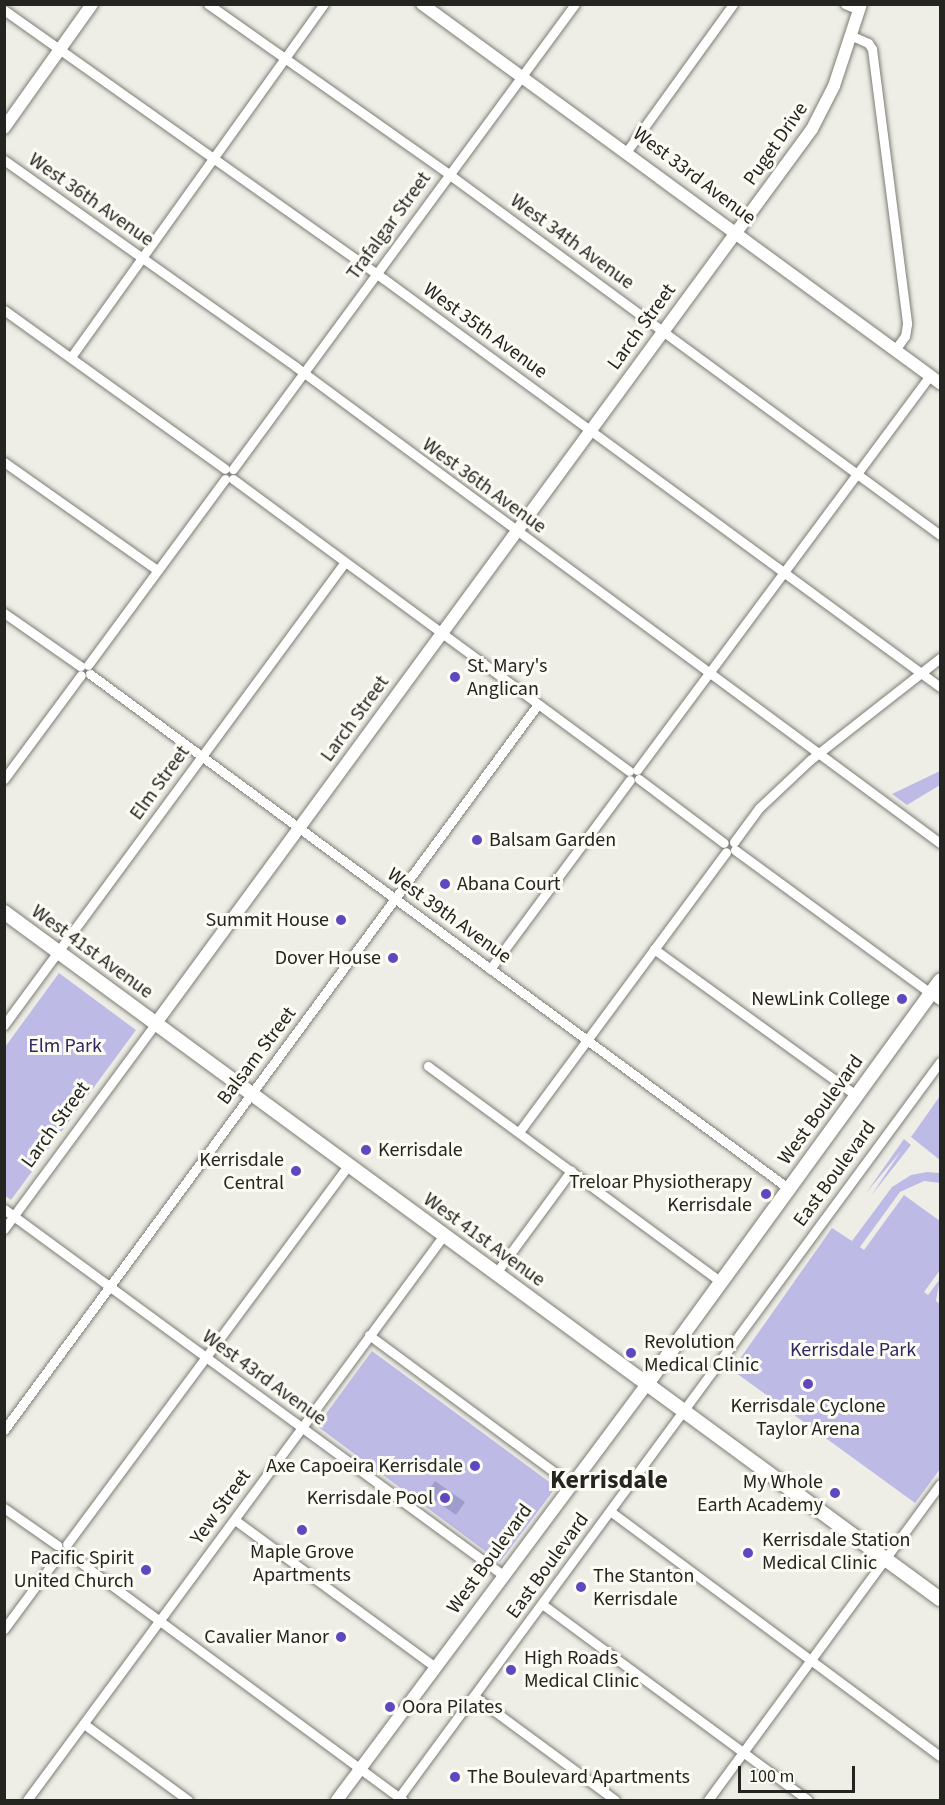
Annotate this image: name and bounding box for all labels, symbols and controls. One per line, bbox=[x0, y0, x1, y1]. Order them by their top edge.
street label: Puget Drive bbox=[739, 98, 813, 190]
street label: West 33rd Avenue bbox=[628, 122, 760, 230]
street label: West 36th Avenue bbox=[24, 148, 158, 252]
street label: Trafalgar Street bbox=[342, 167, 436, 285]
street label: West 34th Avenue bbox=[505, 189, 639, 295]
street label: West 35th Avenue bbox=[418, 278, 552, 384]
street label: Larch Street bbox=[603, 279, 681, 375]
street label: West 36th Avenue bbox=[417, 433, 551, 539]
place label: St. Mary's Anglican bbox=[467, 654, 547, 701]
marker: St. Mary's Anglican bbox=[448, 670, 462, 684]
street label: Larch Street bbox=[316, 671, 394, 767]
street label: Elm Street bbox=[125, 741, 195, 825]
place label: Balsam Garden bbox=[489, 828, 616, 852]
marker: Balsam Garden bbox=[470, 833, 484, 847]
street label: West 39th Avenue bbox=[382, 863, 516, 969]
place label: Abana Court bbox=[457, 872, 561, 896]
marker: Abana Court bbox=[438, 877, 452, 891]
street label: West 41st Avenue bbox=[26, 900, 158, 1004]
place label: Summit House bbox=[206, 908, 329, 932]
marker: Summit House bbox=[334, 913, 348, 927]
place label: Dover House bbox=[275, 946, 381, 970]
marker: Dover House bbox=[386, 951, 400, 965]
place label: NewLink College bbox=[751, 987, 890, 1011]
marker: NewLink College bbox=[895, 992, 909, 1006]
street label: Balsam Street bbox=[212, 1002, 302, 1110]
park label: Elm Park bbox=[28, 1034, 102, 1058]
street label: West Boulevard bbox=[773, 1050, 869, 1170]
street label: Larch Street bbox=[17, 1077, 95, 1173]
street label: East Boulevard bbox=[789, 1116, 881, 1232]
place label: Kerrisdale bbox=[378, 1138, 463, 1162]
marker: Kerrisdale bbox=[359, 1143, 373, 1157]
place label: Kerrisdale Central bbox=[199, 1148, 284, 1195]
marker: Kerrisdale Central bbox=[289, 1164, 303, 1178]
place label: Treloar Physiotherapy Kerrisdale bbox=[569, 1170, 752, 1217]
marker: Treloar Physiotherapy Kerrisdale bbox=[757, 1185, 775, 1203]
street label: West 41st Avenue bbox=[418, 1188, 550, 1292]
street label: West 43rd Avenue bbox=[197, 1325, 331, 1431]
place label: Revolution Medical Clinic bbox=[644, 1330, 759, 1377]
park label: Kerrisdale Park bbox=[790, 1338, 916, 1362]
marker: Revolution Medical Clinic bbox=[622, 1344, 640, 1362]
marker: Kerrisdale Cyclone Taylor Arena bbox=[801, 1377, 815, 1391]
place label: Kerrisdale Cyclone Taylor Arena bbox=[730, 1394, 886, 1441]
place label: Axe Capoeira Kerrisdale bbox=[266, 1454, 463, 1478]
marker: Axe Capoeira Kerrisdale bbox=[468, 1459, 482, 1473]
district label: Kerrisdale bbox=[550, 1464, 668, 1496]
street label: Yew Street bbox=[186, 1465, 256, 1549]
place label: My Whole Earth Academy bbox=[697, 1470, 823, 1517]
place label: Kerrisdale Pool bbox=[307, 1486, 433, 1510]
marker: My Whole Earth Academy bbox=[828, 1486, 842, 1500]
marker: Kerrisdale Pool bbox=[438, 1491, 452, 1505]
street label: West Boulevard bbox=[442, 1499, 538, 1619]
street label: East Boulevard bbox=[502, 1508, 594, 1624]
marker: Maple Grove Apartments bbox=[295, 1523, 309, 1537]
place label: Kerrisdale Station Medical Clinic bbox=[762, 1529, 911, 1576]
place label: Maple Grove Apartments bbox=[250, 1540, 354, 1587]
marker: Kerrisdale Station Medical Clinic bbox=[739, 1544, 757, 1562]
place label: Pacific Spirit United Church bbox=[14, 1546, 134, 1593]
marker: Pacific Spirit United Church bbox=[139, 1563, 153, 1577]
place label: The Stanton Kerrisdale bbox=[593, 1564, 694, 1611]
marker: The Stanton Kerrisdale bbox=[574, 1580, 588, 1594]
place label: Cavalier Manor bbox=[204, 1625, 329, 1649]
marker: Cavalier Manor bbox=[334, 1630, 348, 1644]
place label: High Roads Medical Clinic bbox=[524, 1646, 639, 1693]
marker: High Roads Medical Clinic bbox=[502, 1661, 520, 1679]
place label: Oora Pilates bbox=[402, 1695, 503, 1719]
marker: Oora Pilates bbox=[383, 1700, 397, 1714]
scale bar bbox=[741, 1754, 858, 1792]
text: 100 m bbox=[749, 1764, 794, 1789]
place label: The Boulevard Apartments bbox=[467, 1765, 690, 1789]
marker: The Boulevard Apartments bbox=[448, 1770, 462, 1784]

